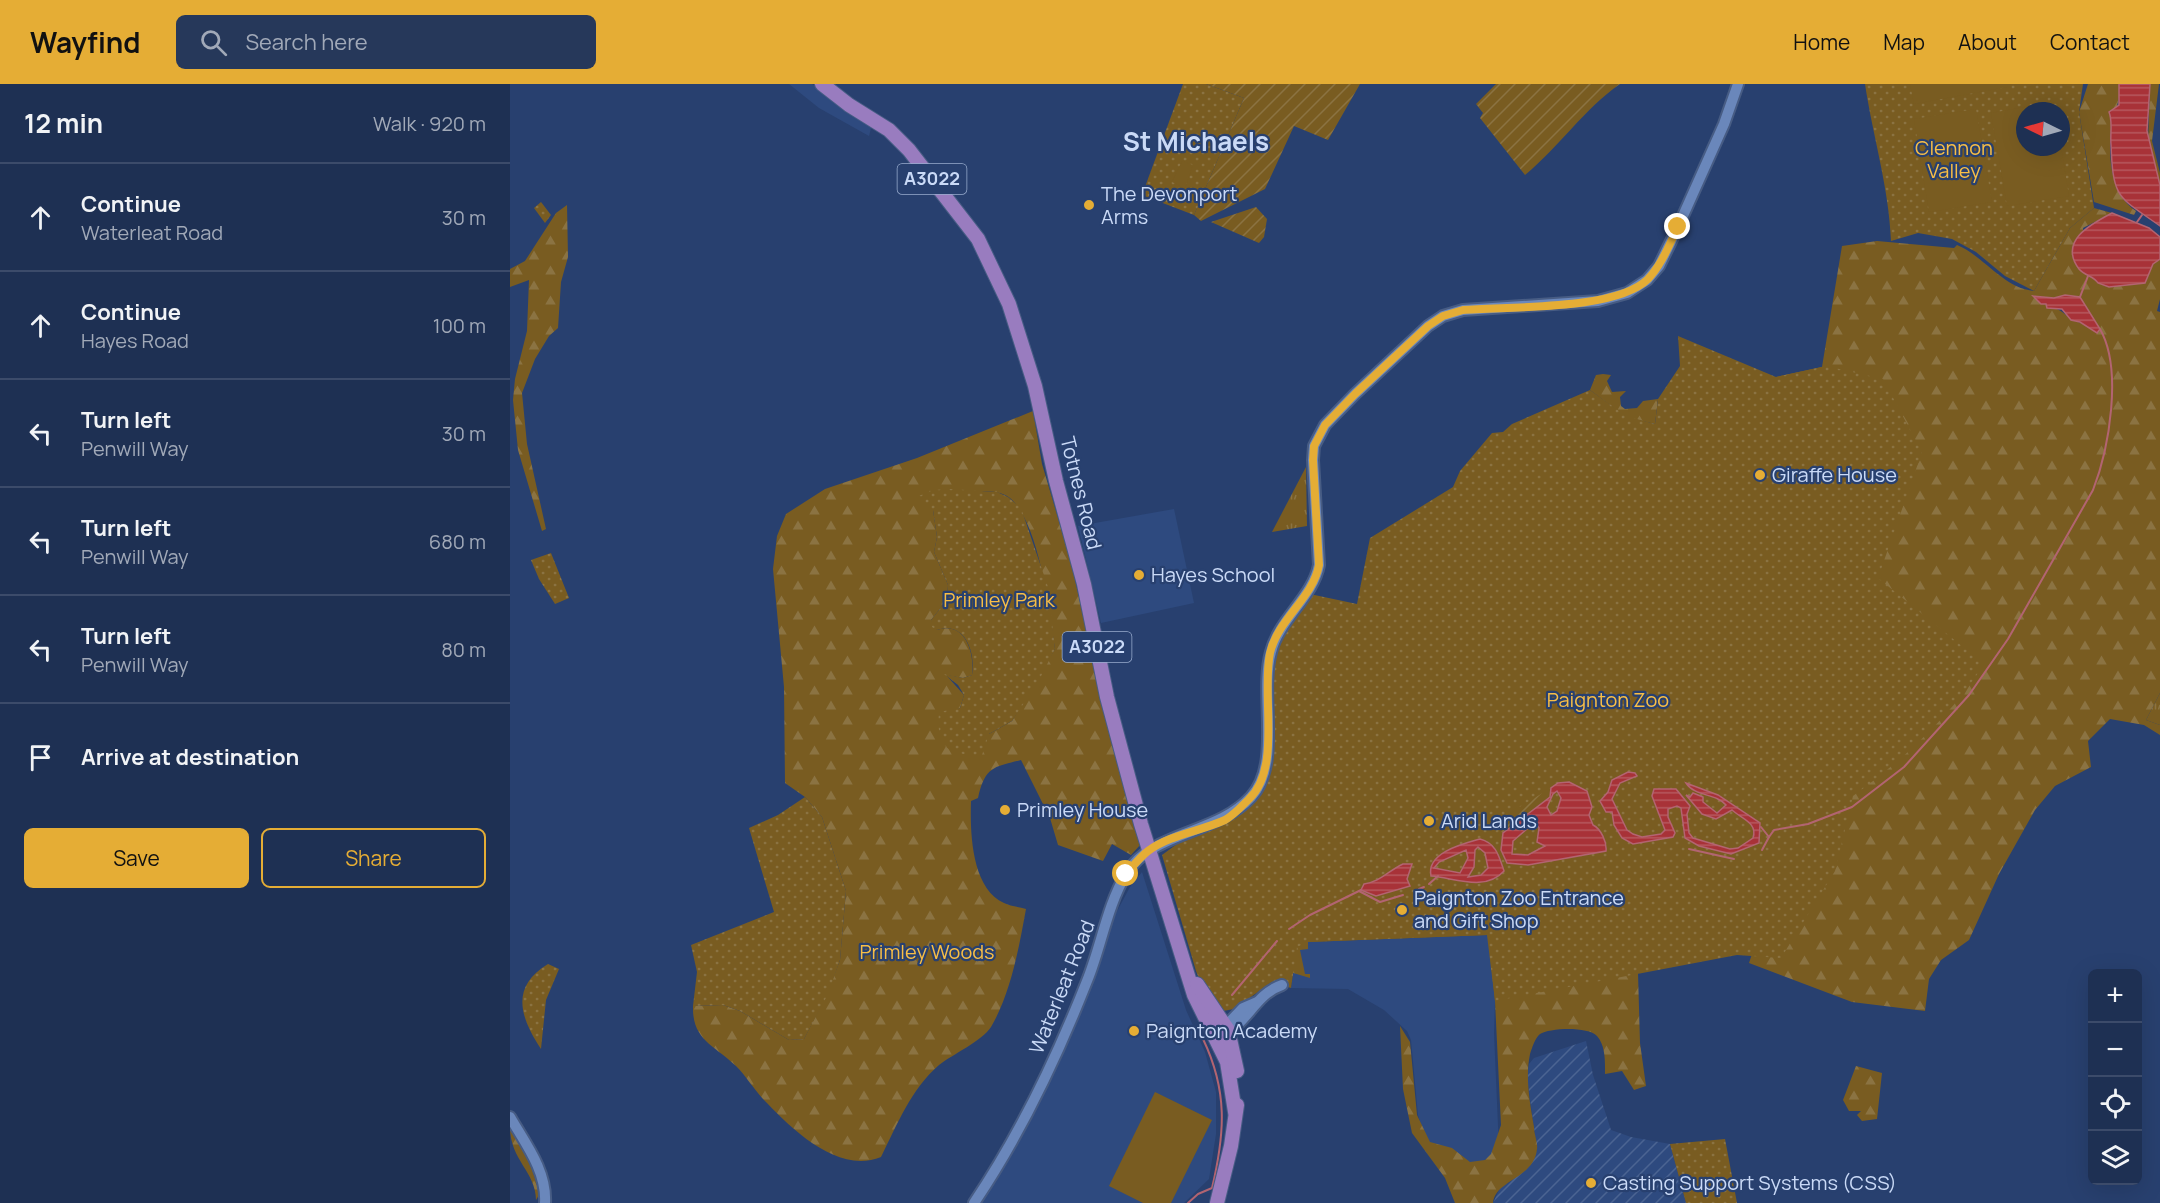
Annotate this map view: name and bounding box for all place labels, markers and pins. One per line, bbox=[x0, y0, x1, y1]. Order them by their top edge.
place label: The Devonport Arms bbox=[1101, 180, 1238, 230]
marker: The Devonport Arms bbox=[1082, 198, 1096, 212]
place label: Giraffe House bbox=[1772, 461, 1897, 488]
marker: Giraffe House bbox=[1753, 468, 1767, 482]
place label: Hayes School bbox=[1151, 561, 1275, 588]
marker: Hayes School bbox=[1132, 568, 1146, 582]
place label: Primley House bbox=[1017, 796, 1148, 823]
marker: Primley House bbox=[998, 803, 1012, 817]
place label: Arid Lands bbox=[1441, 807, 1537, 834]
marker: Arid Lands bbox=[1422, 814, 1436, 828]
place label: Paignton Zoo Entrance and Gift Shop bbox=[1414, 884, 1624, 934]
marker: Paignton Zoo Entrance and Gift Shop bbox=[1395, 903, 1409, 917]
place label: Paignton Academy bbox=[1146, 1017, 1318, 1044]
marker: Paignton Academy bbox=[1127, 1024, 1141, 1038]
place label: Casting Support Systems (CSS) bbox=[1603, 1169, 1897, 1196]
marker: Casting Support Systems (CSS) bbox=[1584, 1176, 1598, 1190]

